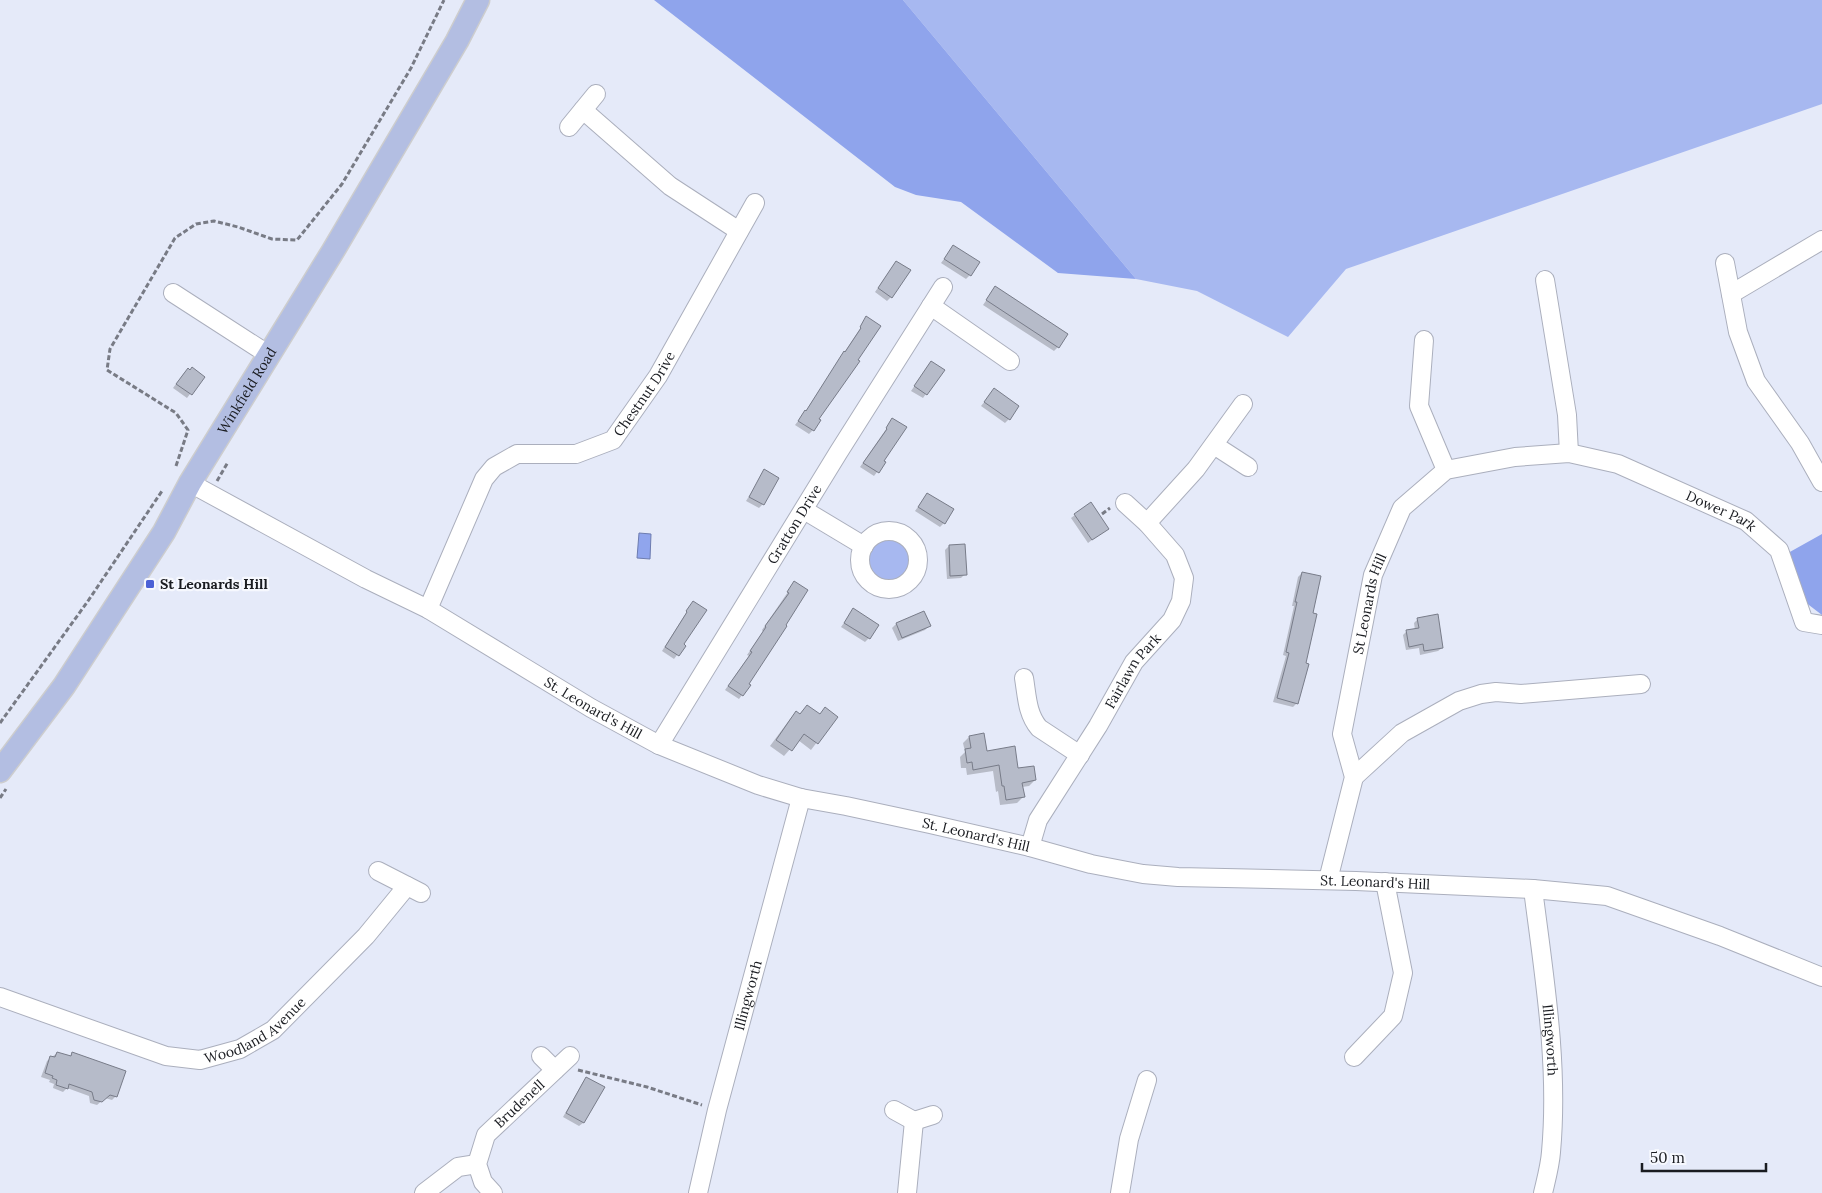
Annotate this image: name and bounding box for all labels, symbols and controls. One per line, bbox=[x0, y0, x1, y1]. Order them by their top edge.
street label: Winkfield Road bbox=[213, 344, 280, 437]
street label: Chestnut Drive bbox=[609, 348, 679, 440]
street label: Gratton Drive bbox=[763, 481, 826, 567]
street label: Dower Park bbox=[1683, 486, 1761, 536]
street label: St Leonards Hill bbox=[1349, 550, 1390, 656]
place label: St Leonards Hill bbox=[160, 575, 268, 593]
marker: St Leonards Hill bbox=[144, 578, 156, 590]
street label: Fairlawn Park bbox=[1101, 629, 1165, 712]
street label: St. Leonard's Hill bbox=[541, 673, 645, 743]
street label: St. Leonard's Hill bbox=[921, 814, 1032, 856]
street label: St. Leonard's Hill bbox=[1320, 871, 1431, 893]
street label: Illingworth bbox=[730, 958, 766, 1032]
street label: Woodland Avenue bbox=[202, 993, 310, 1067]
street label: Illingworth bbox=[1539, 1003, 1562, 1076]
street label: Brudenell bbox=[490, 1075, 549, 1132]
scale bar bbox=[1642, 1140, 1766, 1172]
text: 50 m bbox=[1650, 1148, 1685, 1167]

